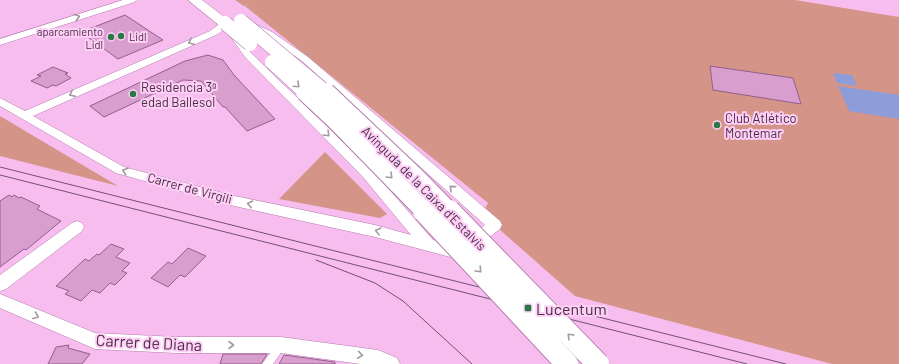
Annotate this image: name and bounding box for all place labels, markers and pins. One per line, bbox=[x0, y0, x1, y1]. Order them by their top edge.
place label: aparcamiento Lidl bbox=[37, 25, 103, 51]
place label: Lidl bbox=[129, 30, 147, 43]
marker: Lidl bbox=[116, 31, 126, 41]
marker: aparcamiento Lidl bbox=[106, 32, 116, 42]
place label: Residencia 3ª edad Ballesol bbox=[141, 79, 216, 110]
marker: Residencia 3ª edad Ballesol bbox=[128, 89, 138, 99]
place label: Club Atlético Montemar bbox=[725, 110, 797, 141]
marker: Club Atlético Montemar bbox=[712, 120, 722, 130]
place label: Lucentum bbox=[536, 299, 607, 318]
marker: Lucentum bbox=[523, 303, 533, 313]

